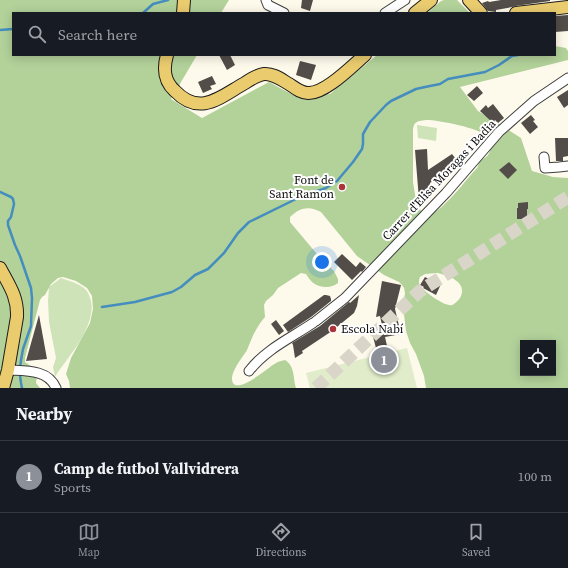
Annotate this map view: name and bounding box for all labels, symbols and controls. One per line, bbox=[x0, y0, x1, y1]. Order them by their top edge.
search box bbox=[12, 12, 556, 56]
icon: search bbox=[26, 23, 48, 45]
text: Search here bbox=[58, 24, 137, 45]
street label: Carrer d'Elisa Moragas i Badia bbox=[379, 116, 500, 244]
place label: Font de Sant Ramon bbox=[269, 172, 334, 202]
marker: Font de Sant Ramon bbox=[337, 182, 347, 192]
your location bbox=[312, 252, 332, 272]
place label: Escola Nabí bbox=[341, 321, 404, 337]
marker: Escola Nabí bbox=[328, 324, 338, 334]
map controls bbox=[520, 340, 556, 376]
button: locate bbox=[520, 340, 556, 376]
pin: 1 bbox=[371, 345, 397, 375]
text: Nearby bbox=[16, 402, 72, 426]
text: Camp de futbol Vallvidrera bbox=[54, 458, 239, 479]
text: 1 bbox=[25, 468, 33, 485]
text: 100 m bbox=[518, 468, 552, 485]
text: Sports bbox=[54, 479, 91, 496]
tab: Map bbox=[78, 521, 100, 560]
tab: Directions bbox=[255, 521, 306, 560]
tab: Saved bbox=[462, 521, 490, 560]

